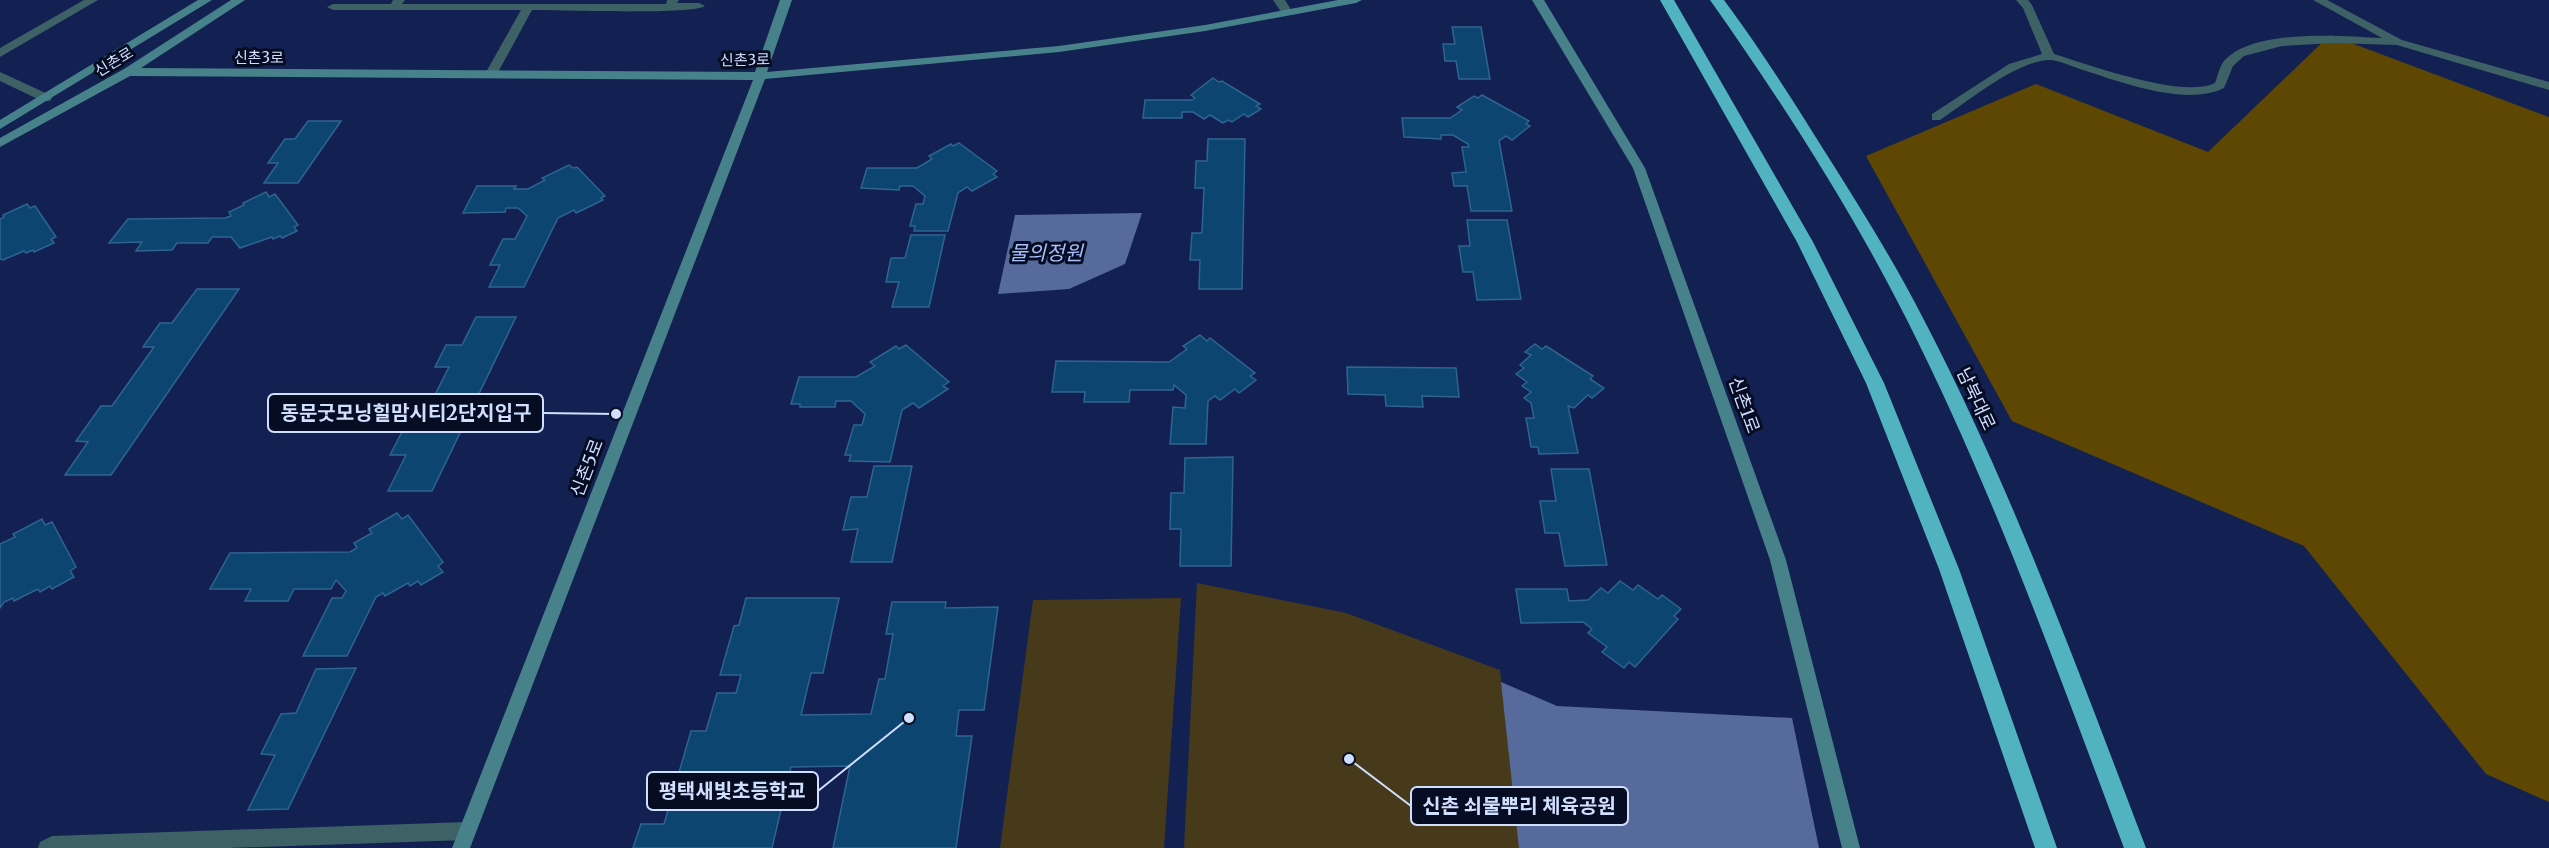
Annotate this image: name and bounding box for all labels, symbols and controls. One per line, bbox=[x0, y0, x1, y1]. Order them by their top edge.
street label: 신촌로 bbox=[91, 43, 136, 80]
street label: 신촌3로 bbox=[234, 48, 284, 67]
street label: 신촌3로 bbox=[720, 50, 770, 69]
water label: 물의정원 bbox=[1009, 240, 1084, 265]
street label: 남북대로 bbox=[1952, 364, 2001, 434]
street label: 신촌1로 bbox=[1724, 374, 1765, 436]
callout: 동문굿모닝힐맘시티2단지입구 bbox=[268, 394, 543, 432]
text: 동문굿모닝힐맘시티2단지입구 bbox=[281, 400, 531, 425]
street label: 신촌5로 bbox=[565, 436, 608, 500]
callout: 평택새빛초등학교 bbox=[647, 772, 818, 810]
text: 평택새빛초등학교 bbox=[658, 778, 806, 803]
callout: 신촌 쇠물뿌리 체육공원 bbox=[1411, 787, 1628, 825]
text: 신촌 쇠물뿌리 체육공원 bbox=[1422, 793, 1616, 818]

